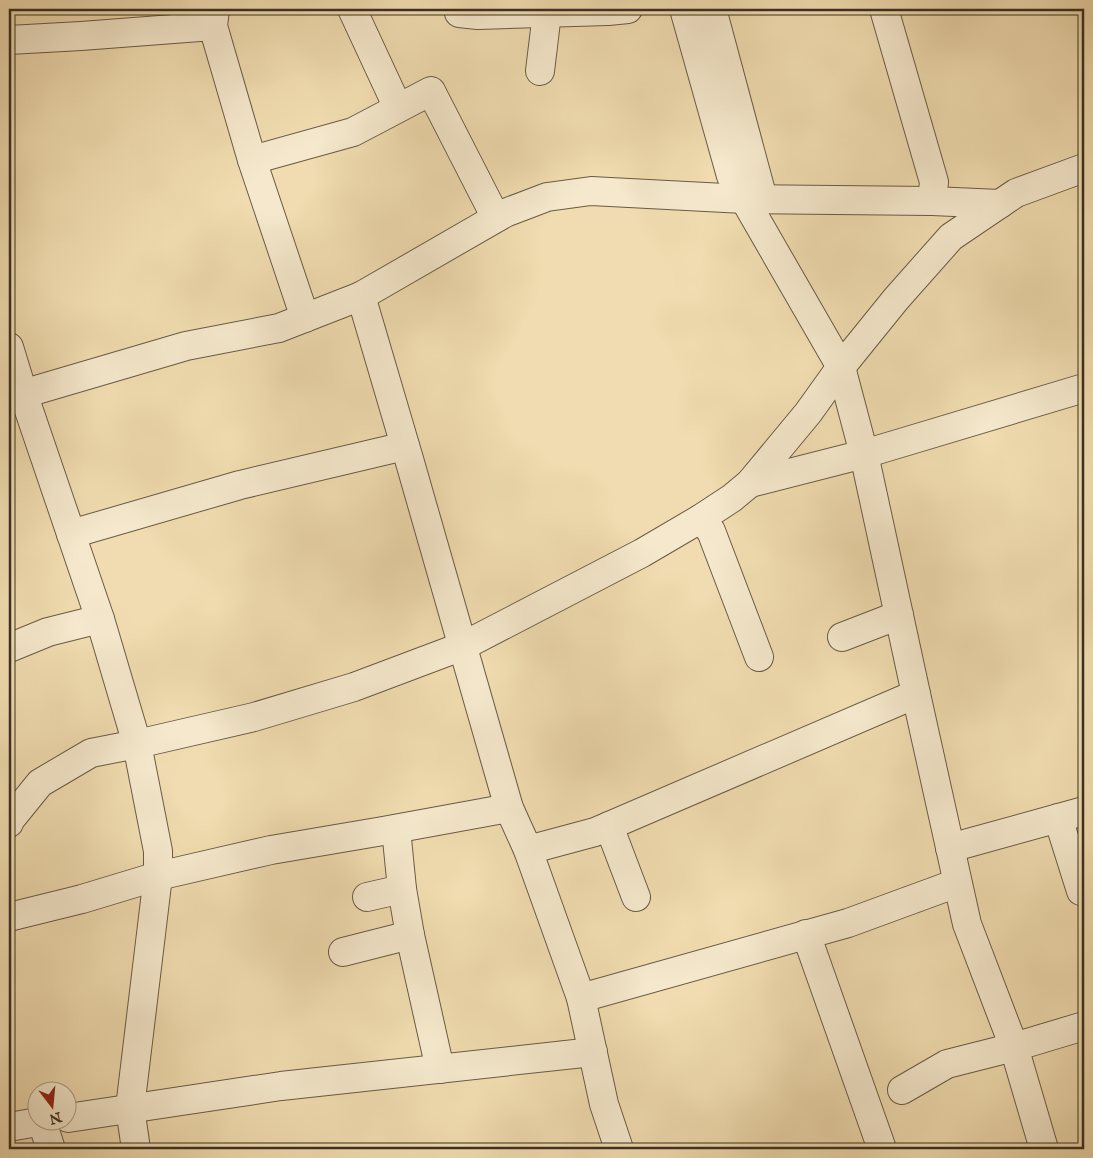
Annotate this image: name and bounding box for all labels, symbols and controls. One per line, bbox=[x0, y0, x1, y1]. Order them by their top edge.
north arrow bbox=[28, 1080, 78, 1130]
text: N bbox=[47, 1107, 65, 1128]

